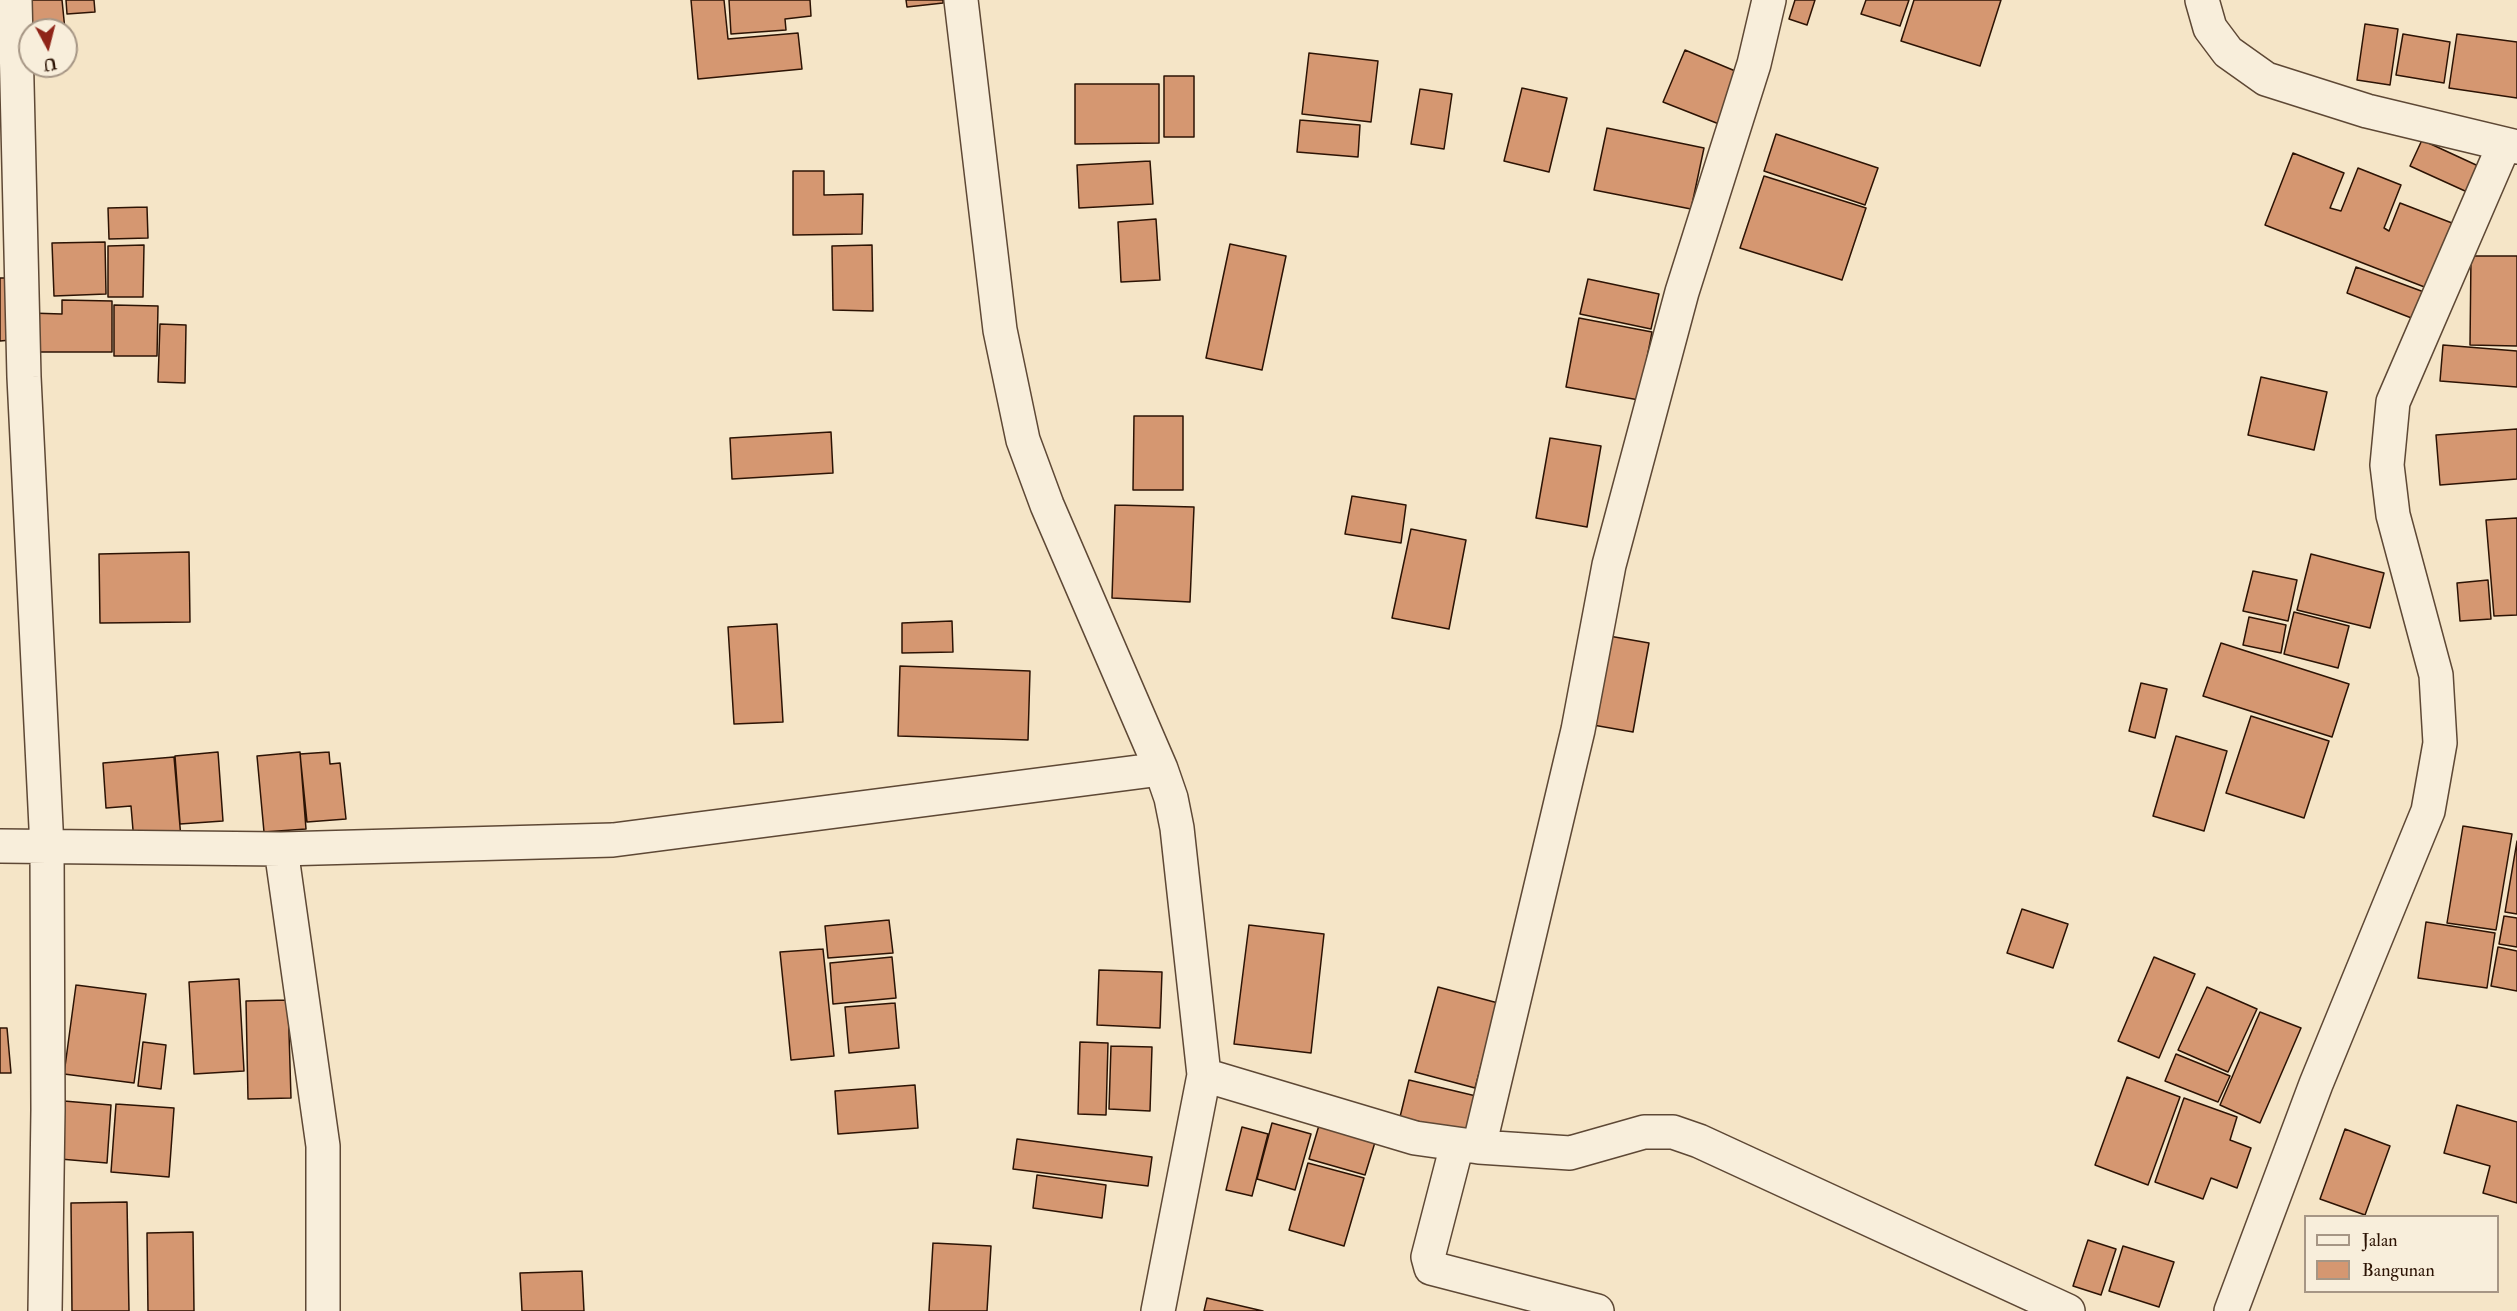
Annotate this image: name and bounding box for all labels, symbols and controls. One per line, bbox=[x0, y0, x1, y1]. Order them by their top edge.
north arrow bbox=[18, 18, 78, 78]
text: U bbox=[42, 53, 58, 75]
legend bbox=[2304, 1215, 2499, 1293]
text: Jalan bbox=[2362, 1229, 2398, 1252]
text: Bangunan bbox=[2362, 1259, 2435, 1282]

